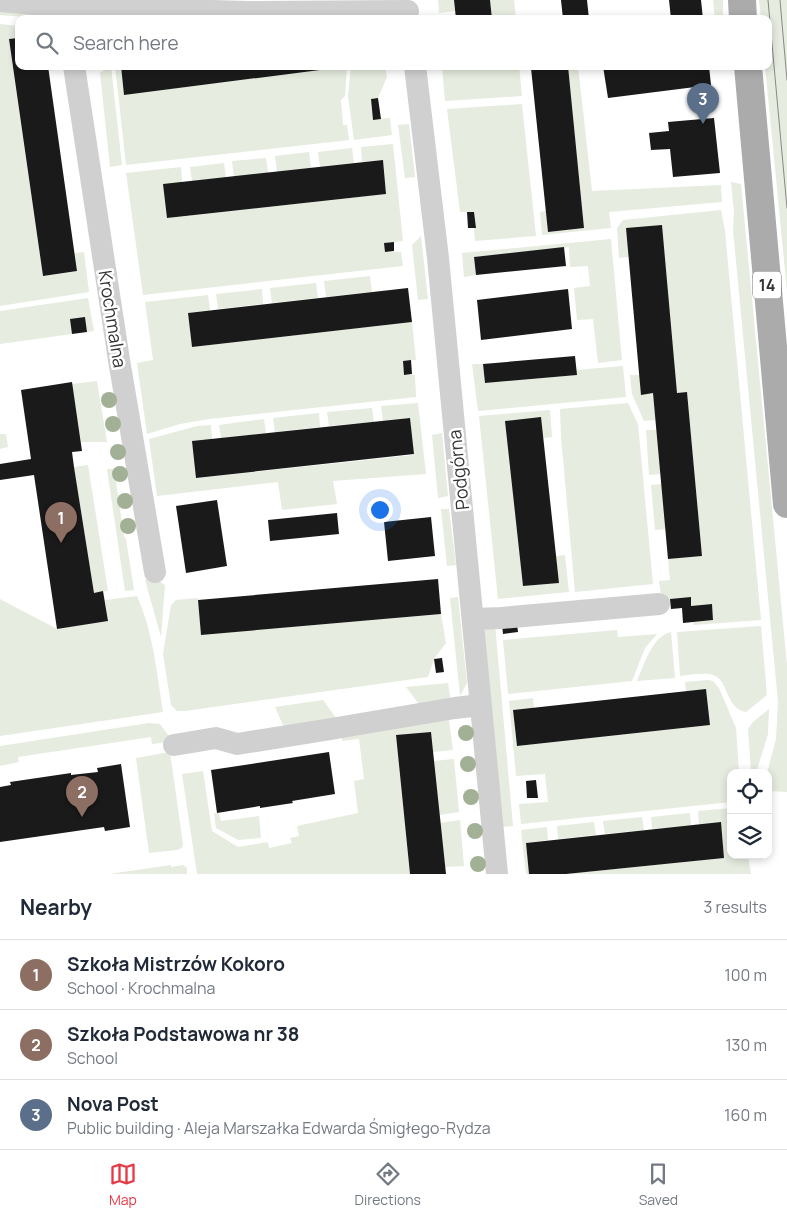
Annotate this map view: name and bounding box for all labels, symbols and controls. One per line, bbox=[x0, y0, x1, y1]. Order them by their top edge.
search box bbox=[15, 15, 772, 70]
icon: search bbox=[33, 29, 61, 57]
text: Search here bbox=[73, 30, 179, 56]
pin: 3 bbox=[687, 83, 719, 124]
street label: Krochmalna bbox=[93, 269, 133, 369]
road number: 14 bbox=[753, 272, 781, 298]
street label: Podgórna bbox=[442, 429, 474, 511]
your location bbox=[367, 497, 393, 523]
pin: 1 bbox=[45, 502, 77, 543]
map controls bbox=[727, 769, 772, 859]
button: locate bbox=[727, 769, 772, 814]
pin: 2 bbox=[66, 776, 98, 817]
button: layers bbox=[727, 814, 772, 859]
text: Nearby bbox=[20, 893, 92, 921]
text: 3 results bbox=[704, 896, 767, 918]
text: Szkoła Mistrzów Kokoro bbox=[67, 951, 285, 977]
text: 1 bbox=[32, 964, 40, 986]
text: 100 m bbox=[724, 964, 767, 986]
text: School · Krochmalna bbox=[67, 977, 215, 999]
text: Szkoła Podstawowa nr 38 bbox=[67, 1021, 299, 1047]
text: 2 bbox=[31, 1034, 41, 1056]
text: 130 m bbox=[725, 1034, 767, 1056]
text: School bbox=[67, 1047, 118, 1069]
text: Nova Post bbox=[67, 1091, 159, 1117]
text: 3 bbox=[31, 1104, 41, 1126]
text: 160 m bbox=[724, 1104, 767, 1126]
text: Public building · Aleja Marszałka Edwarda Śmigłego-Rydza bbox=[67, 1117, 491, 1139]
tab: Map bbox=[109, 1160, 137, 1209]
tab: Directions bbox=[355, 1160, 421, 1209]
tab: Saved bbox=[639, 1160, 678, 1209]

